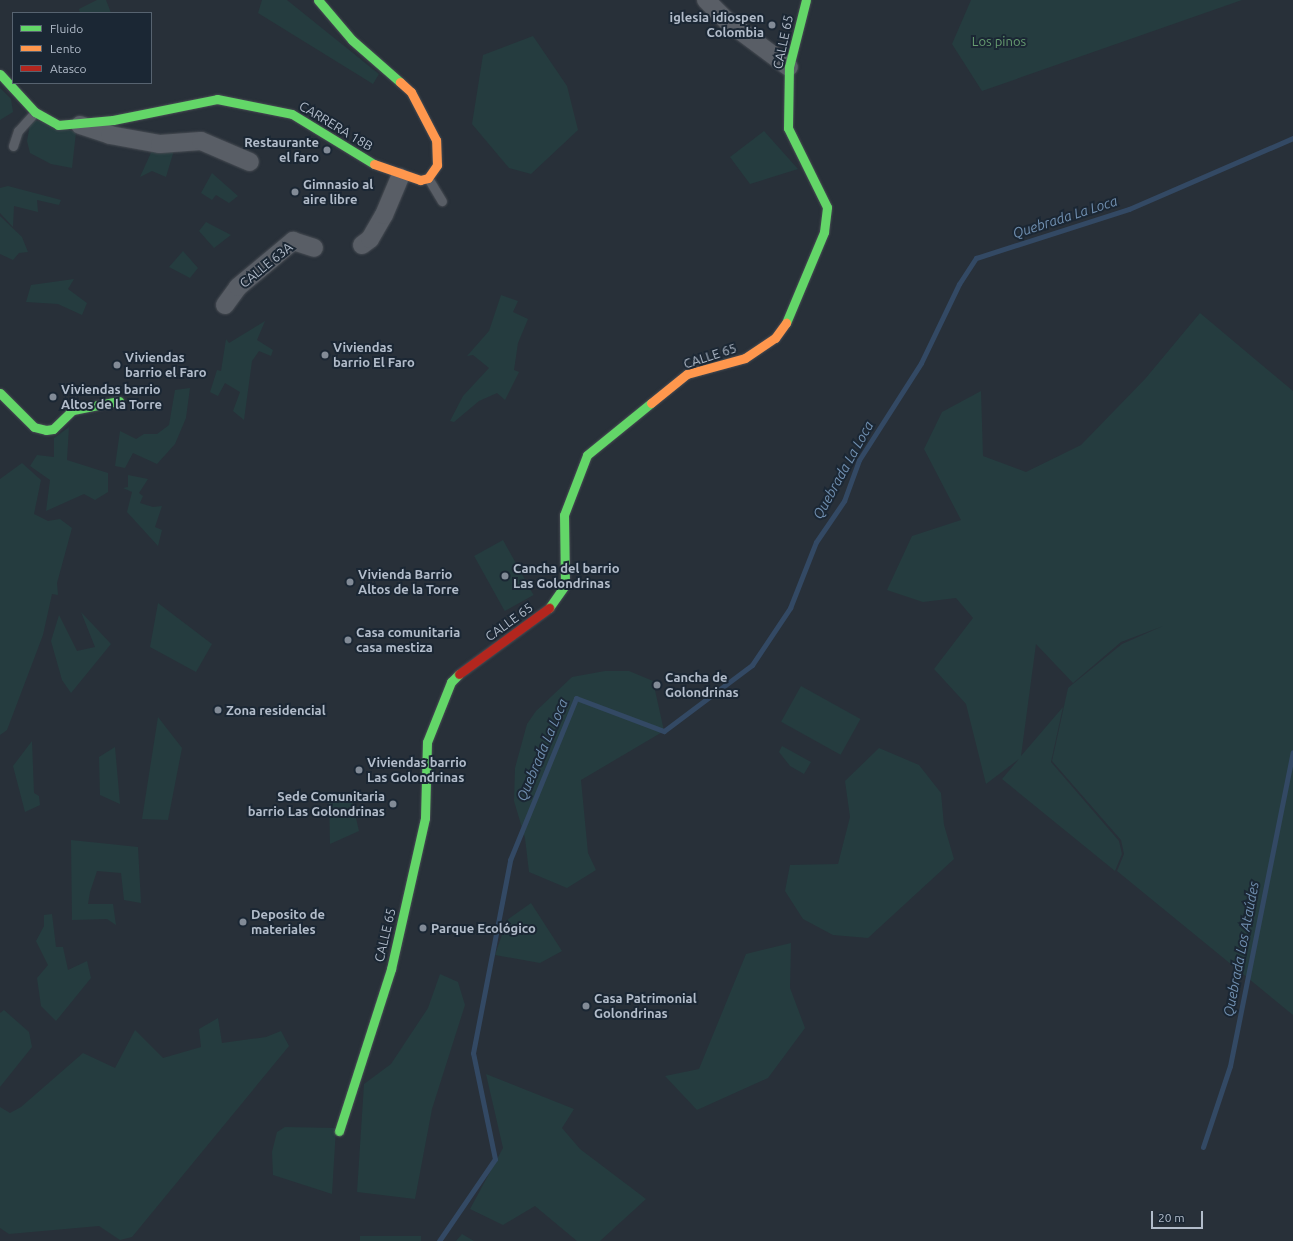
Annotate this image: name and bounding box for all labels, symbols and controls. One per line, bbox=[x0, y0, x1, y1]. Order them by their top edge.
place label: iglesia idiospen Colombia bbox=[670, 10, 764, 41]
legend bbox=[12, 12, 152, 84]
street label: CALLE 65 bbox=[770, 14, 796, 70]
marker: iglesia idiospen Colombia bbox=[767, 20, 777, 30]
text: Fluido bbox=[50, 22, 83, 35]
park label: Los pinos bbox=[972, 33, 1026, 49]
text: Lento bbox=[50, 42, 81, 55]
text: Atasco bbox=[50, 62, 86, 75]
street label: CARRERA 18B bbox=[296, 98, 376, 154]
place label: Restaurante el faro bbox=[244, 135, 319, 166]
marker: Restaurante el faro bbox=[322, 145, 332, 155]
place label: Gimnasio al aire libre bbox=[303, 177, 373, 208]
marker: Gimnasio al aire libre bbox=[290, 187, 300, 197]
water label: Quebrada La Loca bbox=[1010, 192, 1120, 242]
street label: CALLE 63A bbox=[236, 239, 296, 291]
place label: Viviendas barrio El Faro bbox=[333, 340, 415, 371]
street label: CALLE 65 bbox=[681, 340, 739, 372]
place label: Viviendas barrio el Faro bbox=[125, 350, 207, 381]
marker: Viviendas barrio El Faro bbox=[320, 350, 330, 360]
marker: Viviendas barrio el Faro bbox=[112, 360, 122, 370]
place label: Viviendas barrio Altos de la Torre bbox=[61, 382, 162, 413]
marker: Viviendas barrio Altos de la Torre bbox=[48, 392, 58, 402]
water label: Quebrada La Loca bbox=[809, 418, 877, 522]
place label: Cancha del barrio Las Golondrinas bbox=[513, 561, 619, 592]
place label: Vivienda Barrio Altos de la Torre bbox=[358, 567, 459, 598]
marker: Cancha del barrio Las Golondrinas bbox=[500, 571, 510, 581]
marker: Vivienda Barrio Altos de la Torre bbox=[345, 577, 355, 587]
street label: CALLE 65 bbox=[482, 600, 536, 644]
place label: Casa comunitaria casa mestiza bbox=[356, 625, 460, 656]
marker: Casa comunitaria casa mestiza bbox=[343, 635, 353, 645]
place label: Cancha de Golondrinas bbox=[665, 670, 739, 701]
marker: Cancha de Golondrinas bbox=[652, 680, 662, 690]
water label: Quebrada La Loca bbox=[513, 696, 571, 804]
place label: Zona residencial bbox=[226, 702, 326, 718]
marker: Zona residencial bbox=[213, 705, 223, 715]
place label: Viviendas barrio Las Golondrinas bbox=[367, 755, 467, 786]
marker: Viviendas barrio Las Golondrinas bbox=[354, 765, 364, 775]
place label: Sede Comunitaria barrio Las Golondrinas bbox=[248, 789, 385, 820]
marker: Sede Comunitaria barrio Las Golondrinas bbox=[388, 799, 398, 809]
water label: Quebrada Los Ataúdes bbox=[1220, 880, 1262, 1018]
place label: Deposito de materiales bbox=[251, 907, 325, 938]
street label: CALLE 65 bbox=[371, 907, 399, 963]
marker: Deposito de materiales bbox=[238, 917, 248, 927]
place label: Parque Ecológico bbox=[431, 920, 536, 936]
marker: Parque Ecológico bbox=[418, 923, 428, 933]
place label: Casa Patrimonial Golondrinas bbox=[594, 991, 697, 1022]
marker: Casa Patrimonial Golondrinas bbox=[581, 1001, 591, 1011]
scale bar bbox=[1153, 1203, 1205, 1229]
text: 20 m bbox=[1158, 1211, 1185, 1224]

